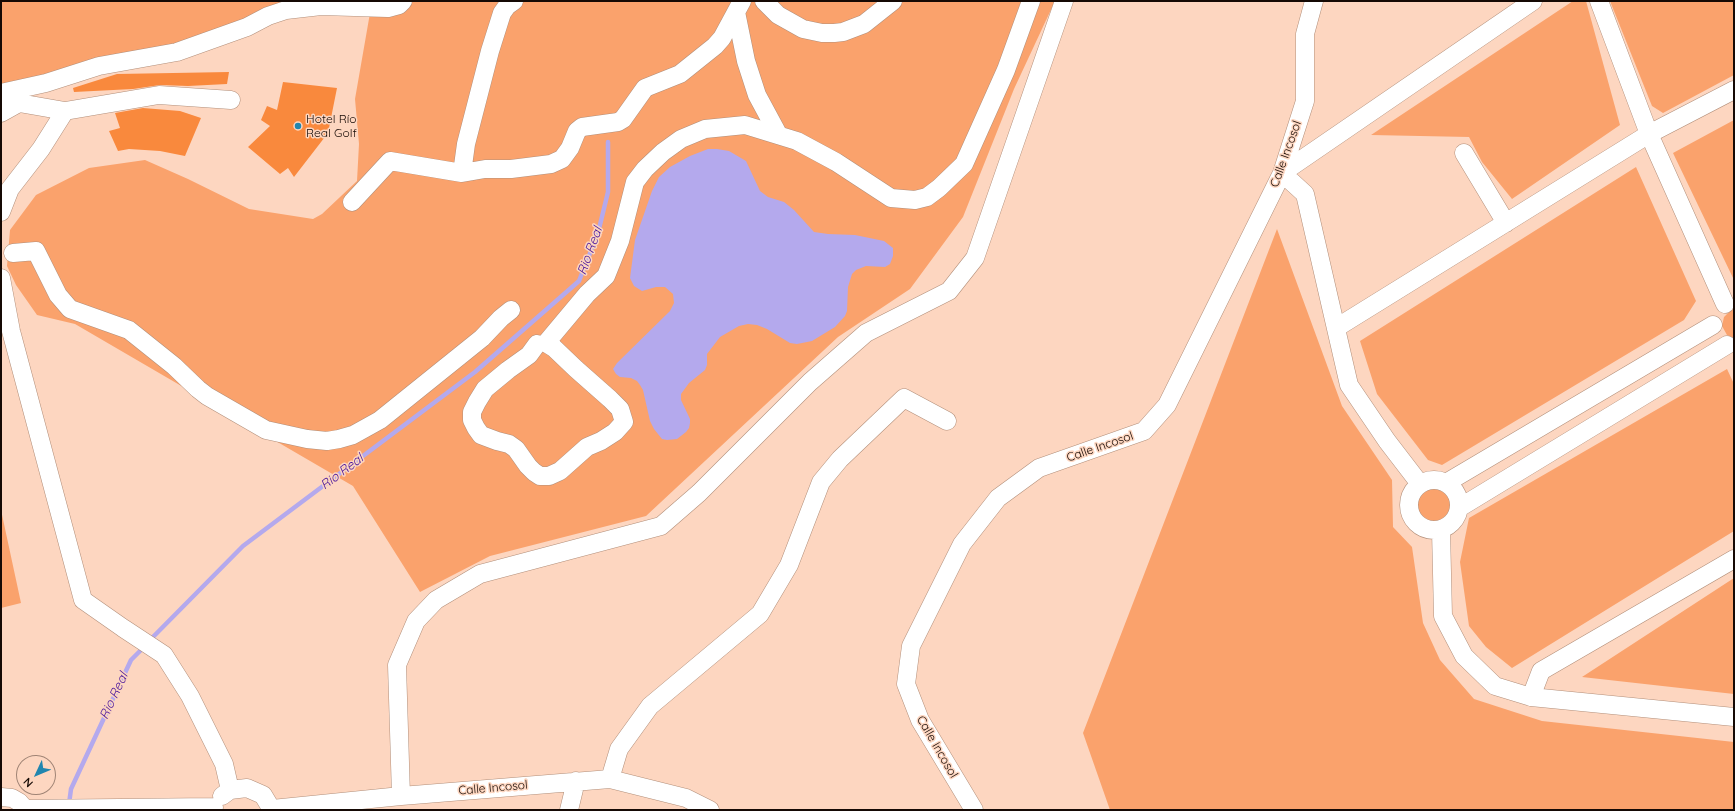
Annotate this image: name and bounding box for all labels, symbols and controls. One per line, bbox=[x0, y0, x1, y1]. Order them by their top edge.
place label: Hotel Río Real Golf bbox=[306, 112, 357, 140]
street label: Calle Incosol bbox=[1267, 119, 1305, 189]
marker: Hotel Río Real Golf bbox=[293, 121, 303, 131]
water label: Rio Real bbox=[574, 225, 606, 277]
street label: Calle Incosol bbox=[1065, 429, 1135, 465]
water label: Rio Real bbox=[317, 451, 367, 493]
water label: Rio Real bbox=[96, 670, 132, 722]
street label: Calle Incosol bbox=[913, 713, 961, 781]
north arrow bbox=[16, 755, 56, 795]
text: N bbox=[20, 775, 36, 790]
street label: Calle Incosol bbox=[458, 778, 528, 798]

